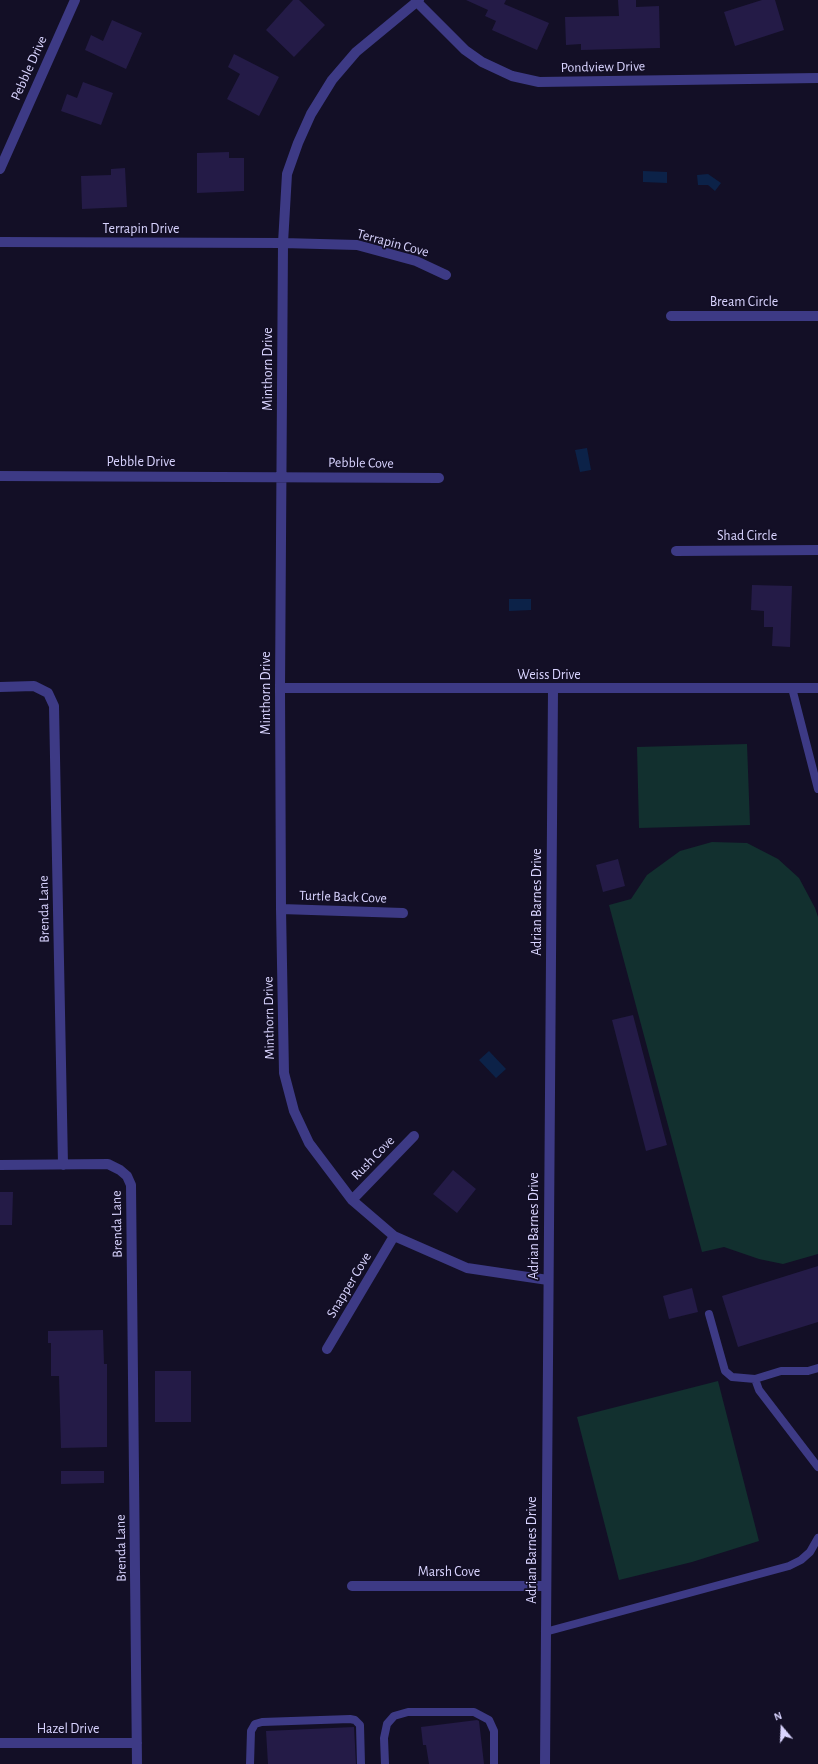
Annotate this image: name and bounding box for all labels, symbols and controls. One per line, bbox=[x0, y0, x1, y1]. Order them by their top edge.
street label: Pebble Drive bbox=[7, 33, 51, 103]
street label: Pondview Drive bbox=[561, 58, 645, 76]
street label: Terrapin Drive bbox=[103, 221, 179, 237]
street label: Terrapin Cove bbox=[355, 225, 431, 261]
street label: Bream Circle bbox=[710, 294, 778, 310]
street label: Minthorn Drive bbox=[260, 327, 276, 411]
street label: Pebble Drive bbox=[107, 454, 175, 470]
street label: Pebble Cove bbox=[328, 454, 394, 472]
street label: Shad Circle bbox=[717, 528, 777, 544]
street label: Minthorn Drive bbox=[258, 651, 274, 735]
street label: Weiss Drive bbox=[517, 667, 581, 683]
street label: Adrian Barnes Drive bbox=[529, 848, 545, 956]
street label: Brenda Lane bbox=[35, 875, 53, 943]
street label: Turtle Back Cove bbox=[299, 887, 387, 907]
street label: Minthorn Drive bbox=[260, 976, 278, 1060]
street label: Rush Cove bbox=[348, 1132, 398, 1184]
street label: Adrian Barnes Drive bbox=[526, 1172, 542, 1280]
street label: Brenda Lane bbox=[108, 1190, 126, 1258]
street label: Snapper Cove bbox=[323, 1249, 375, 1321]
street label: Adrian Barnes Drive bbox=[524, 1496, 540, 1604]
street label: Brenda Lane bbox=[112, 1514, 130, 1582]
street label: Marsh Cove bbox=[418, 1564, 480, 1580]
north arrow bbox=[762, 1708, 802, 1748]
text: N bbox=[773, 1710, 783, 1723]
street label: Hazel Drive bbox=[37, 1721, 99, 1737]

